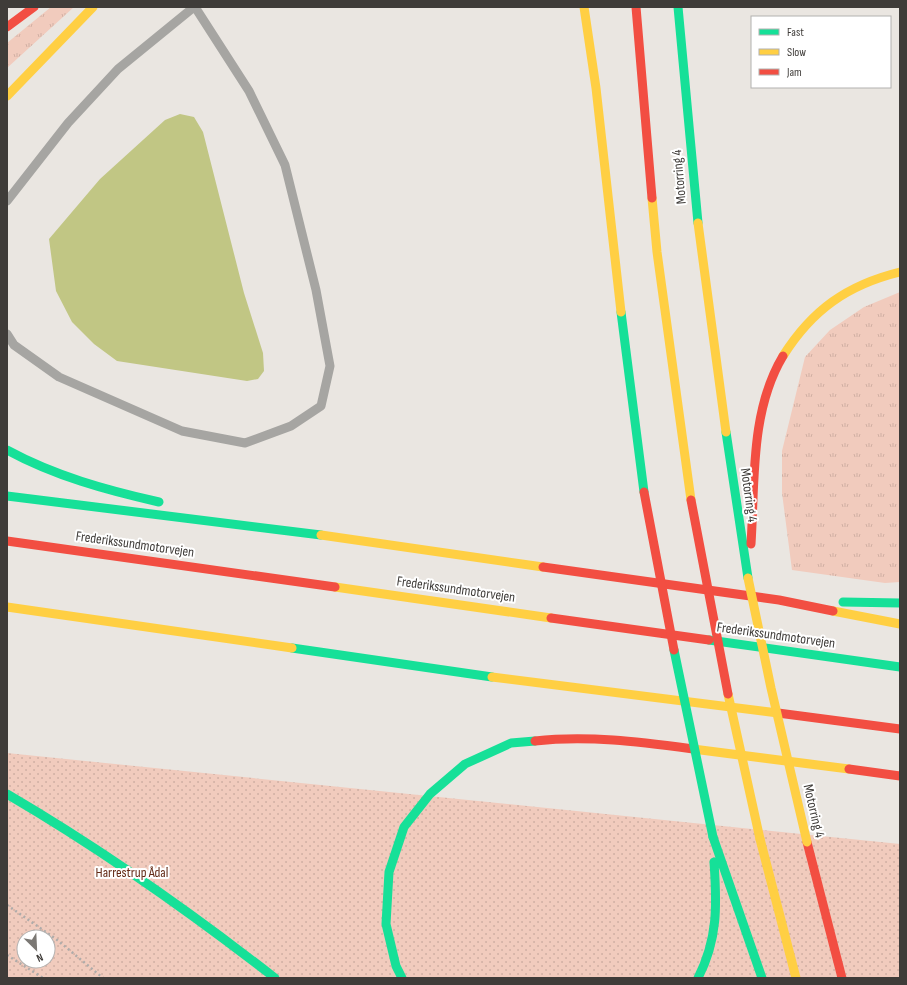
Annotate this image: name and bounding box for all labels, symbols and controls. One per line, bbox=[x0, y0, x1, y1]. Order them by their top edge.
legend bbox=[751, 16, 891, 88]
text: Fast bbox=[787, 25, 804, 40]
text: Slow bbox=[787, 45, 806, 60]
text: Jam bbox=[786, 65, 802, 80]
street label: Motorring 4 bbox=[668, 149, 690, 205]
street label: Motorring 4 bbox=[737, 467, 761, 523]
street label: Frederikssundmotorvejen bbox=[75, 527, 195, 561]
street label: Frederikssundmotorvejen bbox=[396, 572, 516, 606]
street label: Frederikssundmotorvejen bbox=[716, 618, 836, 652]
street label: Motorring 4 bbox=[800, 783, 828, 840]
park label: Harrestrup Ådal bbox=[96, 864, 168, 881]
north arrow bbox=[16, 929, 56, 969]
text: N bbox=[34, 951, 45, 965]

